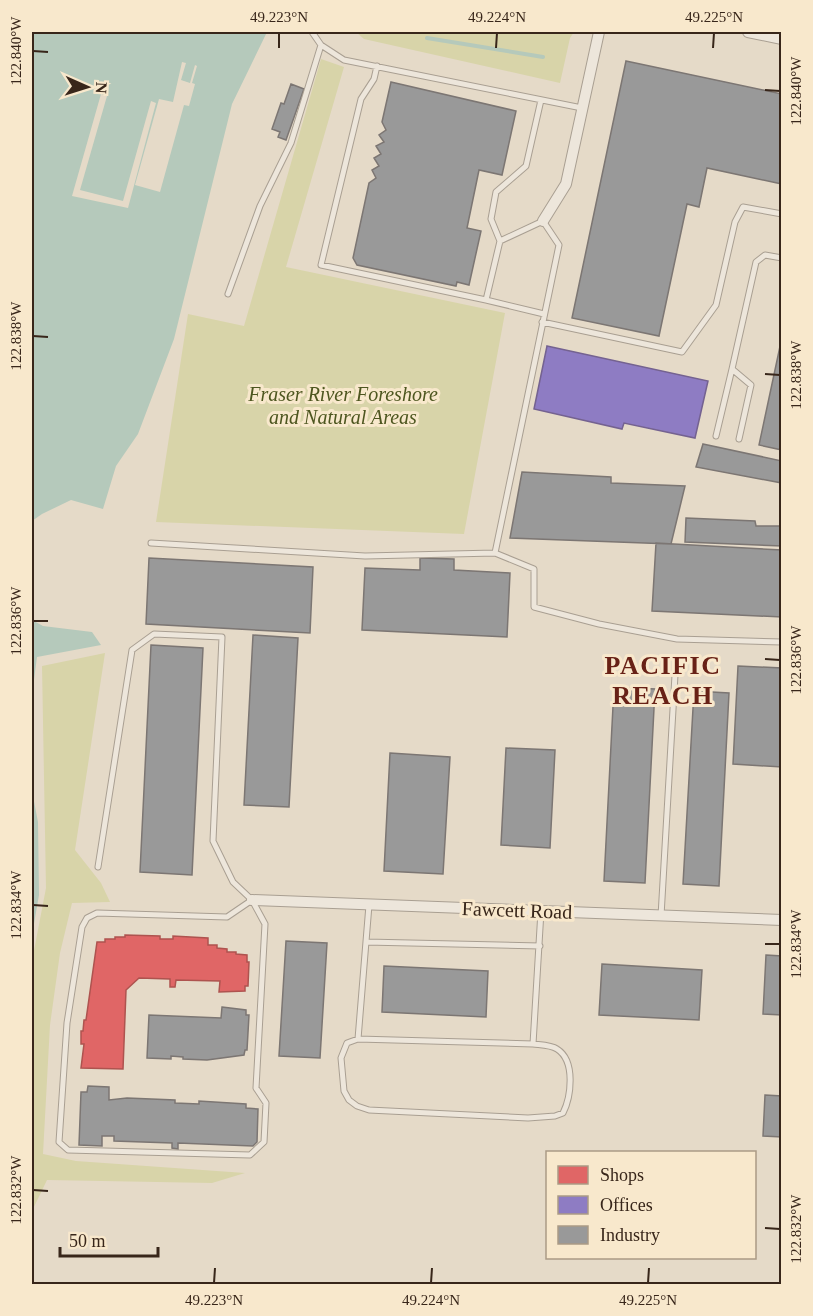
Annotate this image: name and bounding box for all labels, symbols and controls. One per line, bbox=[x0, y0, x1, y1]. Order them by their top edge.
text: 49.223°N bbox=[250, 9, 308, 25]
text: 49.224°N bbox=[468, 9, 526, 25]
text: 49.225°N bbox=[685, 9, 743, 25]
text: 122.840°W bbox=[8, 16, 24, 85]
text: 122.840°W bbox=[788, 56, 804, 125]
north arrow bbox=[57, 57, 117, 117]
text: N bbox=[93, 82, 110, 94]
text: 122.838°W bbox=[8, 301, 24, 370]
text: 122.838°W bbox=[788, 340, 804, 409]
park label: Fraser River Foreshore and Natural Areas bbox=[247, 383, 438, 428]
text: 122.836°W bbox=[8, 586, 24, 655]
text: 122.836°W bbox=[788, 625, 804, 694]
district label: PACIFIC REACH bbox=[605, 651, 721, 710]
text: 122.834°W bbox=[8, 870, 24, 939]
street label: Fawcett Road bbox=[461, 897, 573, 923]
text: 122.834°W bbox=[788, 909, 804, 978]
legend bbox=[546, 1151, 756, 1259]
text: 122.832°W bbox=[8, 1155, 24, 1224]
text: Shops bbox=[600, 1165, 644, 1185]
text: 122.832°W bbox=[788, 1194, 804, 1263]
text: Offices bbox=[600, 1195, 653, 1215]
scale bar bbox=[60, 1220, 158, 1258]
text: Industry bbox=[600, 1225, 660, 1245]
text: 50 m bbox=[69, 1231, 106, 1251]
text: 49.223°N bbox=[185, 1292, 243, 1308]
text: 49.224°N bbox=[402, 1292, 460, 1308]
text: 49.225°N bbox=[619, 1292, 677, 1308]

